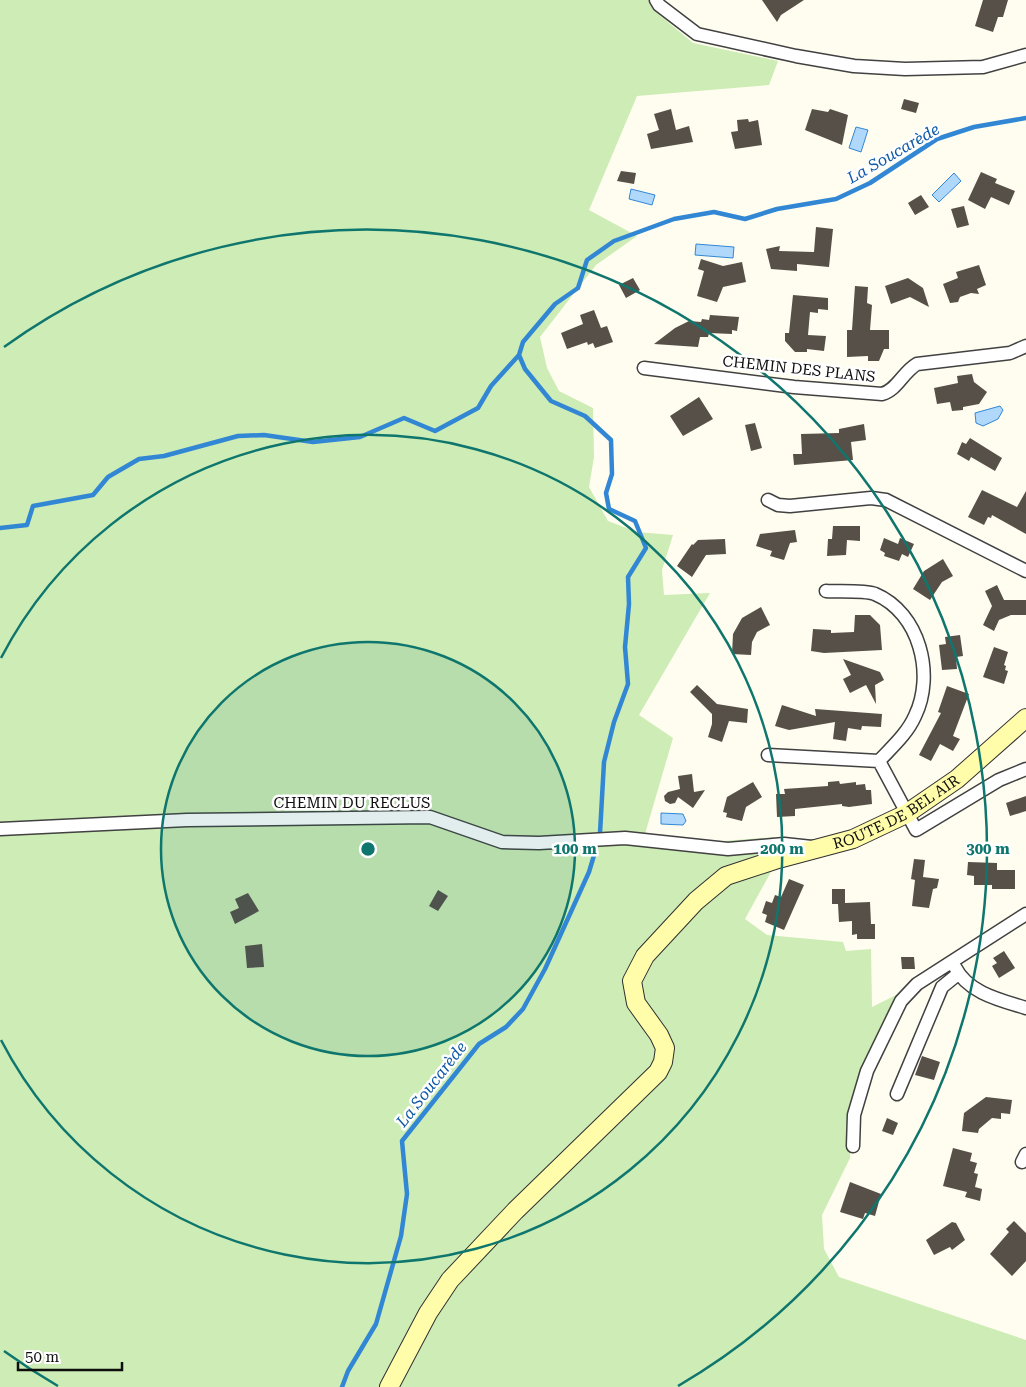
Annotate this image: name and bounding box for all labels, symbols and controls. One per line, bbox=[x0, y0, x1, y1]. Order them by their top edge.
water label: La Soucarède bbox=[843, 119, 943, 188]
street label: CHEMIN DES PLANS bbox=[722, 352, 876, 386]
street label: ROUTE DE BEL AIR bbox=[831, 771, 963, 853]
street label: CHEMIN DU RECLUS bbox=[274, 794, 430, 812]
centre of rings bbox=[359, 840, 377, 858]
text: 100 m bbox=[553, 840, 597, 858]
text: 200 m bbox=[760, 840, 804, 858]
text: 300 m bbox=[966, 840, 1010, 858]
water label: La Soucarède bbox=[392, 1038, 471, 1132]
scale bar bbox=[18, 1340, 121, 1372]
text: 50 m bbox=[25, 1348, 60, 1366]

